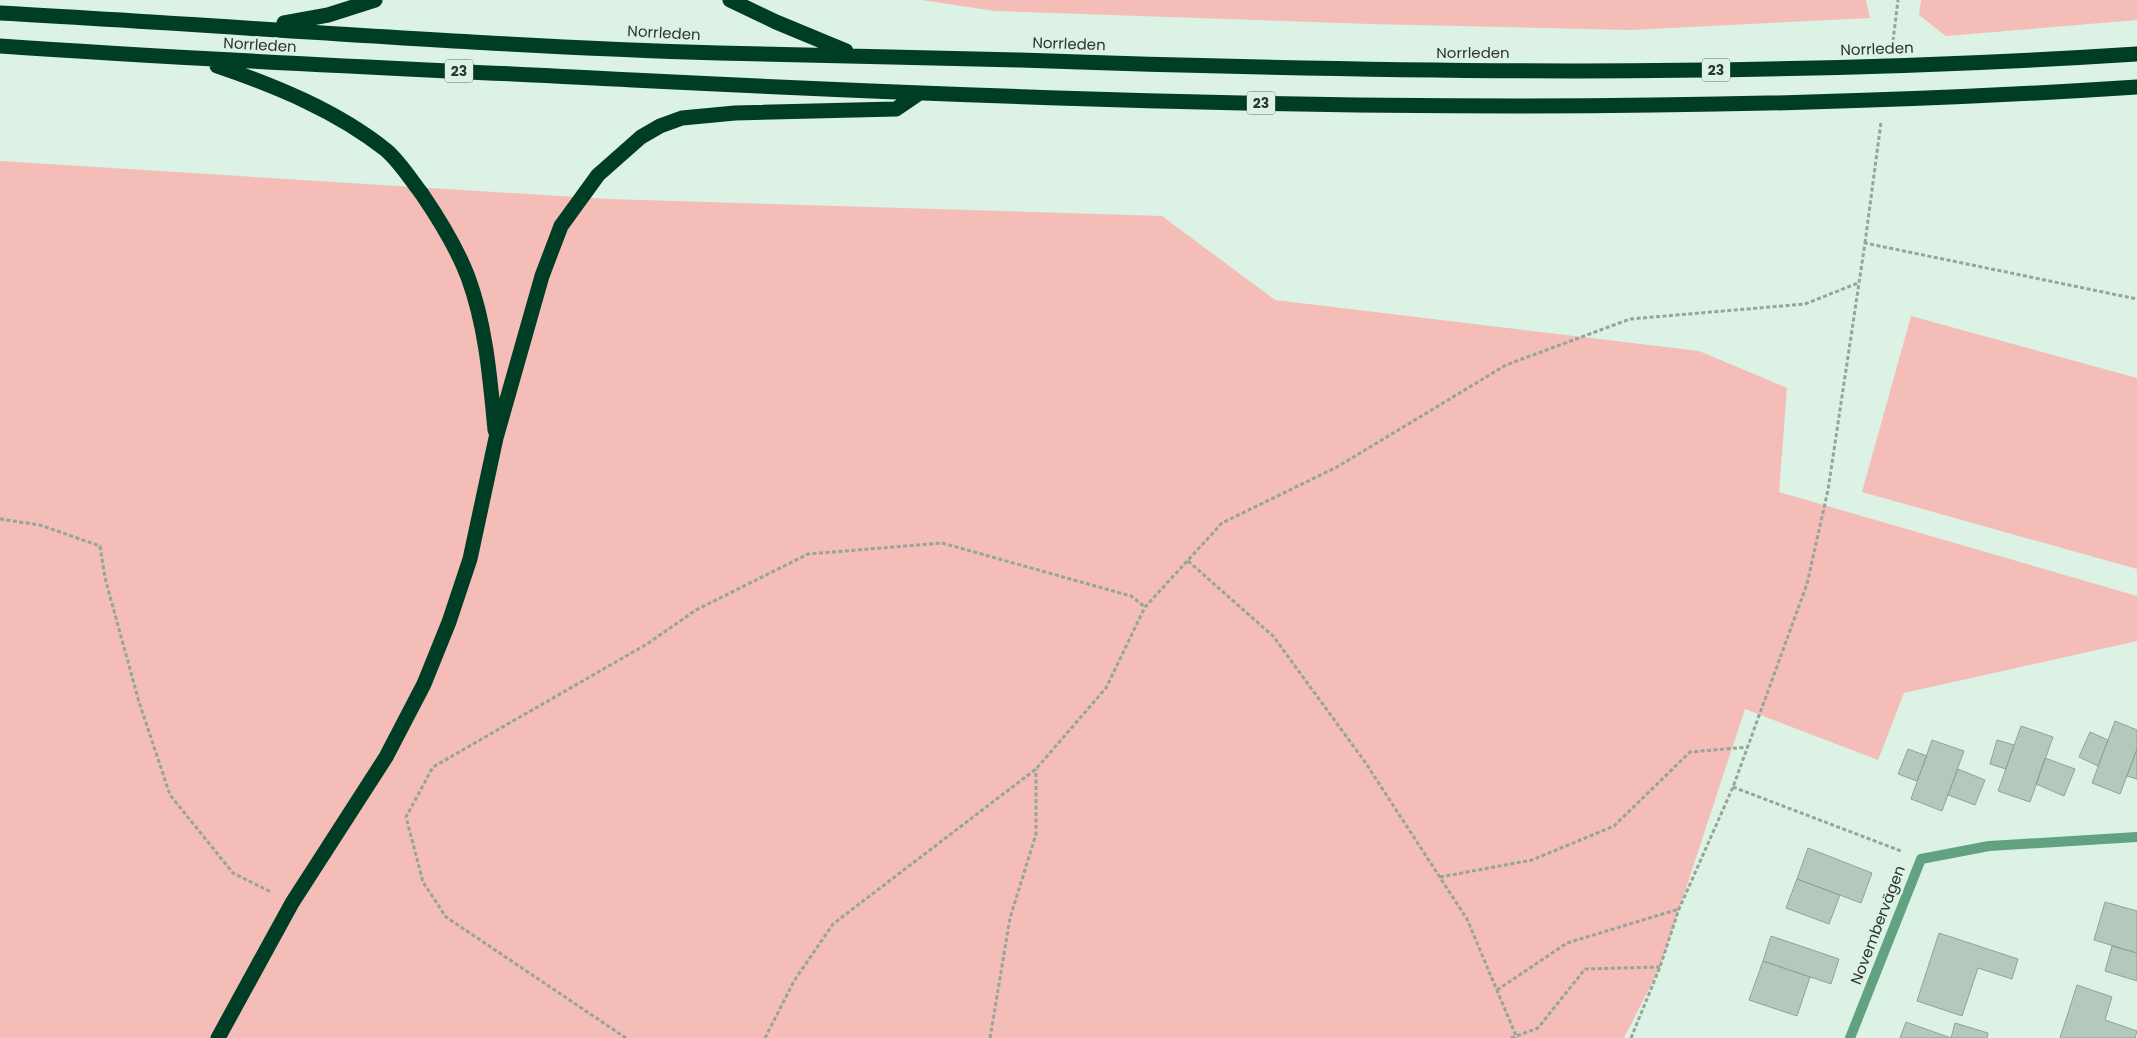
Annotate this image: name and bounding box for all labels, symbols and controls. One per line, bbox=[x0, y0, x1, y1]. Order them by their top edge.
street label: Norrleden bbox=[627, 20, 701, 45]
street label: Norrleden bbox=[223, 32, 297, 57]
street label: Norrleden bbox=[1032, 32, 1106, 55]
street label: Norrleden bbox=[1840, 37, 1914, 60]
street label: Norrleden bbox=[1436, 42, 1510, 63]
road number: 23 bbox=[1702, 58, 1730, 82]
road number: 23 bbox=[445, 59, 473, 82]
road number: 23 bbox=[1247, 92, 1275, 115]
street label: Novembervägen bbox=[1845, 862, 1910, 987]

